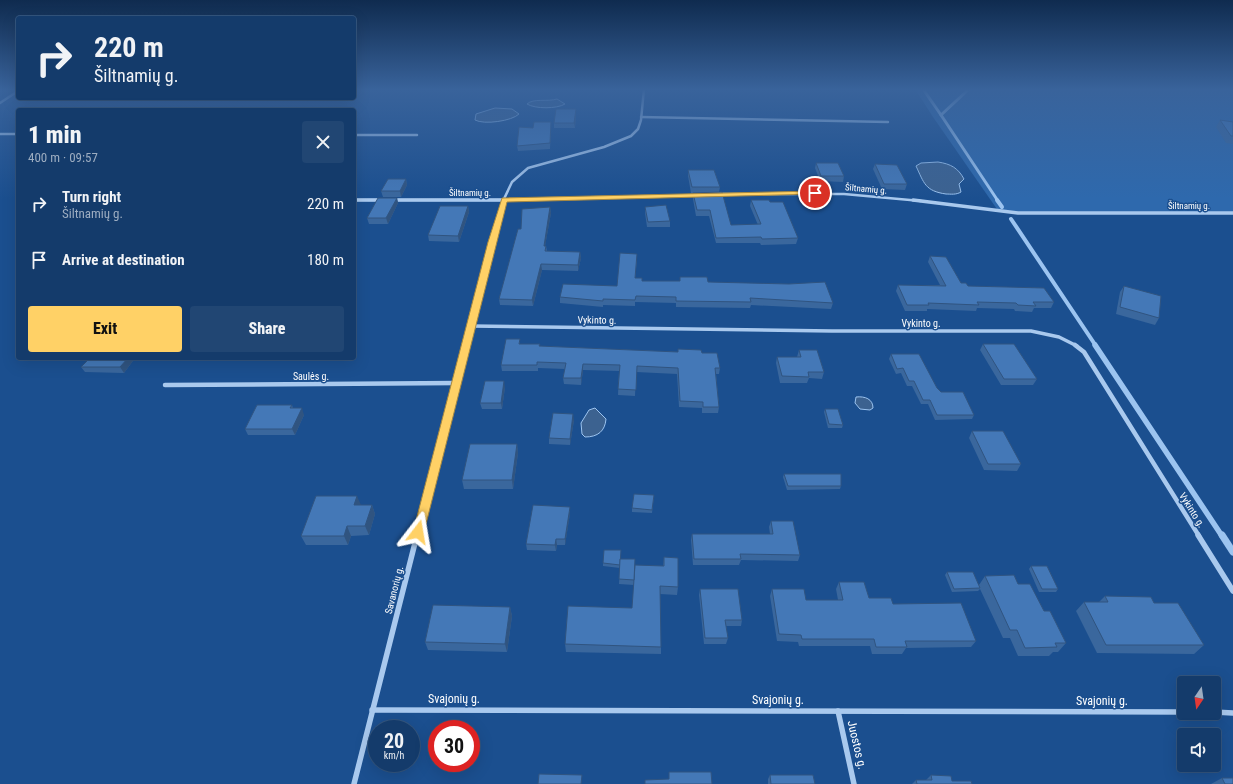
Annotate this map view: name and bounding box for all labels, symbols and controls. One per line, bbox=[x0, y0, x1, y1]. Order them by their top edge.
text: 220 m bbox=[94, 31, 164, 64]
icon: right bbox=[28, 32, 80, 84]
text: Šiltnamių g. bbox=[94, 65, 178, 86]
text: 1 min bbox=[28, 121, 82, 149]
button: close bbox=[302, 121, 344, 163]
text: 400 m · 09:57 bbox=[28, 150, 98, 165]
pin bbox=[798, 176, 832, 210]
street label: Šiltnamių g. bbox=[845, 181, 888, 196]
icon: arrive bbox=[804, 182, 826, 204]
street label: Šiltnamių g. bbox=[449, 187, 491, 198]
text: Turn right bbox=[62, 188, 121, 206]
icon: right bbox=[28, 193, 50, 215]
text: 220 m bbox=[307, 195, 344, 213]
street label: Šiltnamių g. bbox=[1168, 200, 1210, 211]
text: Šiltnamių g. bbox=[62, 206, 123, 221]
icon: arrive bbox=[28, 249, 50, 271]
text: Arrive at destination bbox=[62, 251, 185, 269]
text: 180 m bbox=[307, 251, 344, 269]
button: Exit bbox=[28, 306, 182, 352]
button: Share bbox=[190, 306, 344, 352]
street label: Vykinto g. bbox=[577, 314, 617, 326]
street label: Vykinto g. bbox=[901, 318, 941, 329]
street label: Saulės g. bbox=[293, 371, 329, 382]
street label: Vykinto g. bbox=[1177, 491, 1207, 529]
position arrow bbox=[397, 511, 439, 553]
street label: Savanorių g. bbox=[383, 565, 405, 615]
north arrow bbox=[1177, 676, 1221, 720]
map controls bbox=[1177, 676, 1221, 772]
street label: Svajonių g. bbox=[428, 692, 480, 706]
street label: Svajonių g. bbox=[752, 693, 804, 707]
street label: Svajonių g. bbox=[1076, 694, 1128, 708]
street label: Juostos g. bbox=[845, 719, 869, 771]
speed limit sign: 30 bbox=[428, 720, 480, 772]
button: sound bbox=[1177, 728, 1221, 772]
text: 20 bbox=[384, 729, 404, 753]
text: km/h bbox=[384, 750, 404, 761]

